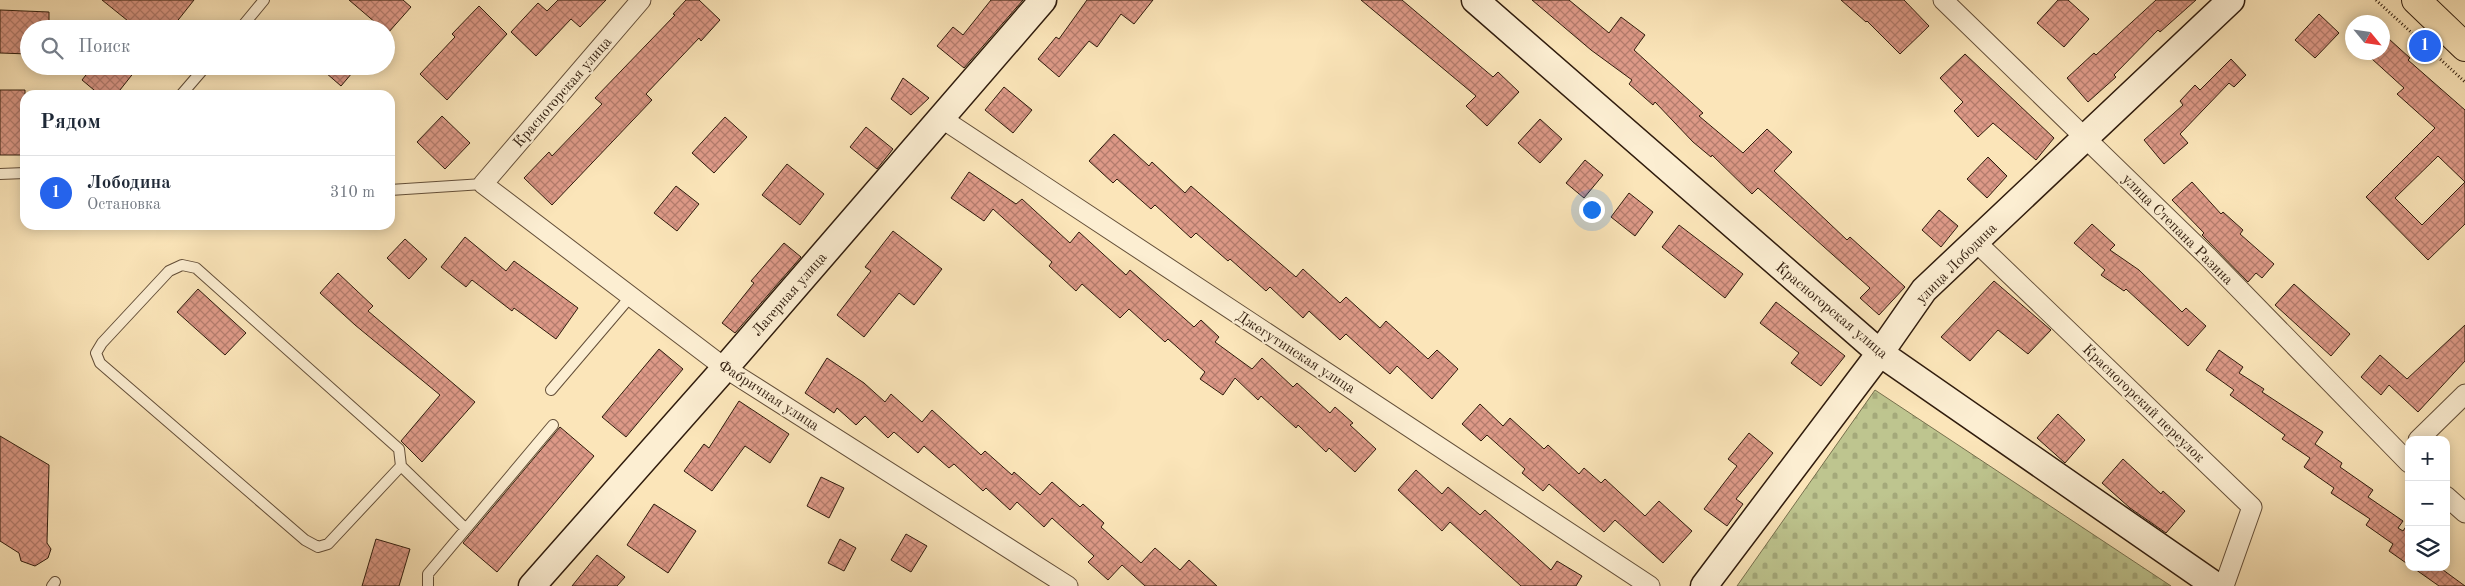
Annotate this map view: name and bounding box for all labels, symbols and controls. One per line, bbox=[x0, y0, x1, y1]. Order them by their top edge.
north arrow bbox=[2345, 15, 2390, 60]
search box bbox=[20, 20, 395, 75]
pin: 1 bbox=[2409, 27, 2441, 65]
icon: search bbox=[38, 34, 66, 62]
street label: Красногорская улица bbox=[511, 34, 615, 151]
text: Поиск bbox=[78, 38, 130, 57]
text: Рядом bbox=[40, 112, 101, 133]
street label: улица Степана Разина bbox=[2119, 172, 2236, 289]
text: Лободина bbox=[87, 174, 171, 193]
text: 1 bbox=[51, 185, 61, 201]
text: 310 m bbox=[330, 185, 375, 201]
text: Остановка bbox=[87, 197, 161, 213]
your location bbox=[1579, 197, 1605, 223]
street label: улица Лободина bbox=[1914, 220, 2001, 307]
street label: Лагерная улица bbox=[750, 250, 831, 340]
street label: Красногорская улица bbox=[1772, 260, 1890, 363]
street label: Джегутинская улица bbox=[1233, 309, 1358, 398]
street label: Красногорский переулок bbox=[2079, 342, 2207, 466]
street label: Фабричная улица bbox=[715, 358, 822, 435]
map controls bbox=[2405, 436, 2450, 571]
button: + bbox=[2405, 436, 2450, 481]
button: − bbox=[2405, 481, 2450, 526]
button: layers bbox=[2405, 526, 2450, 571]

